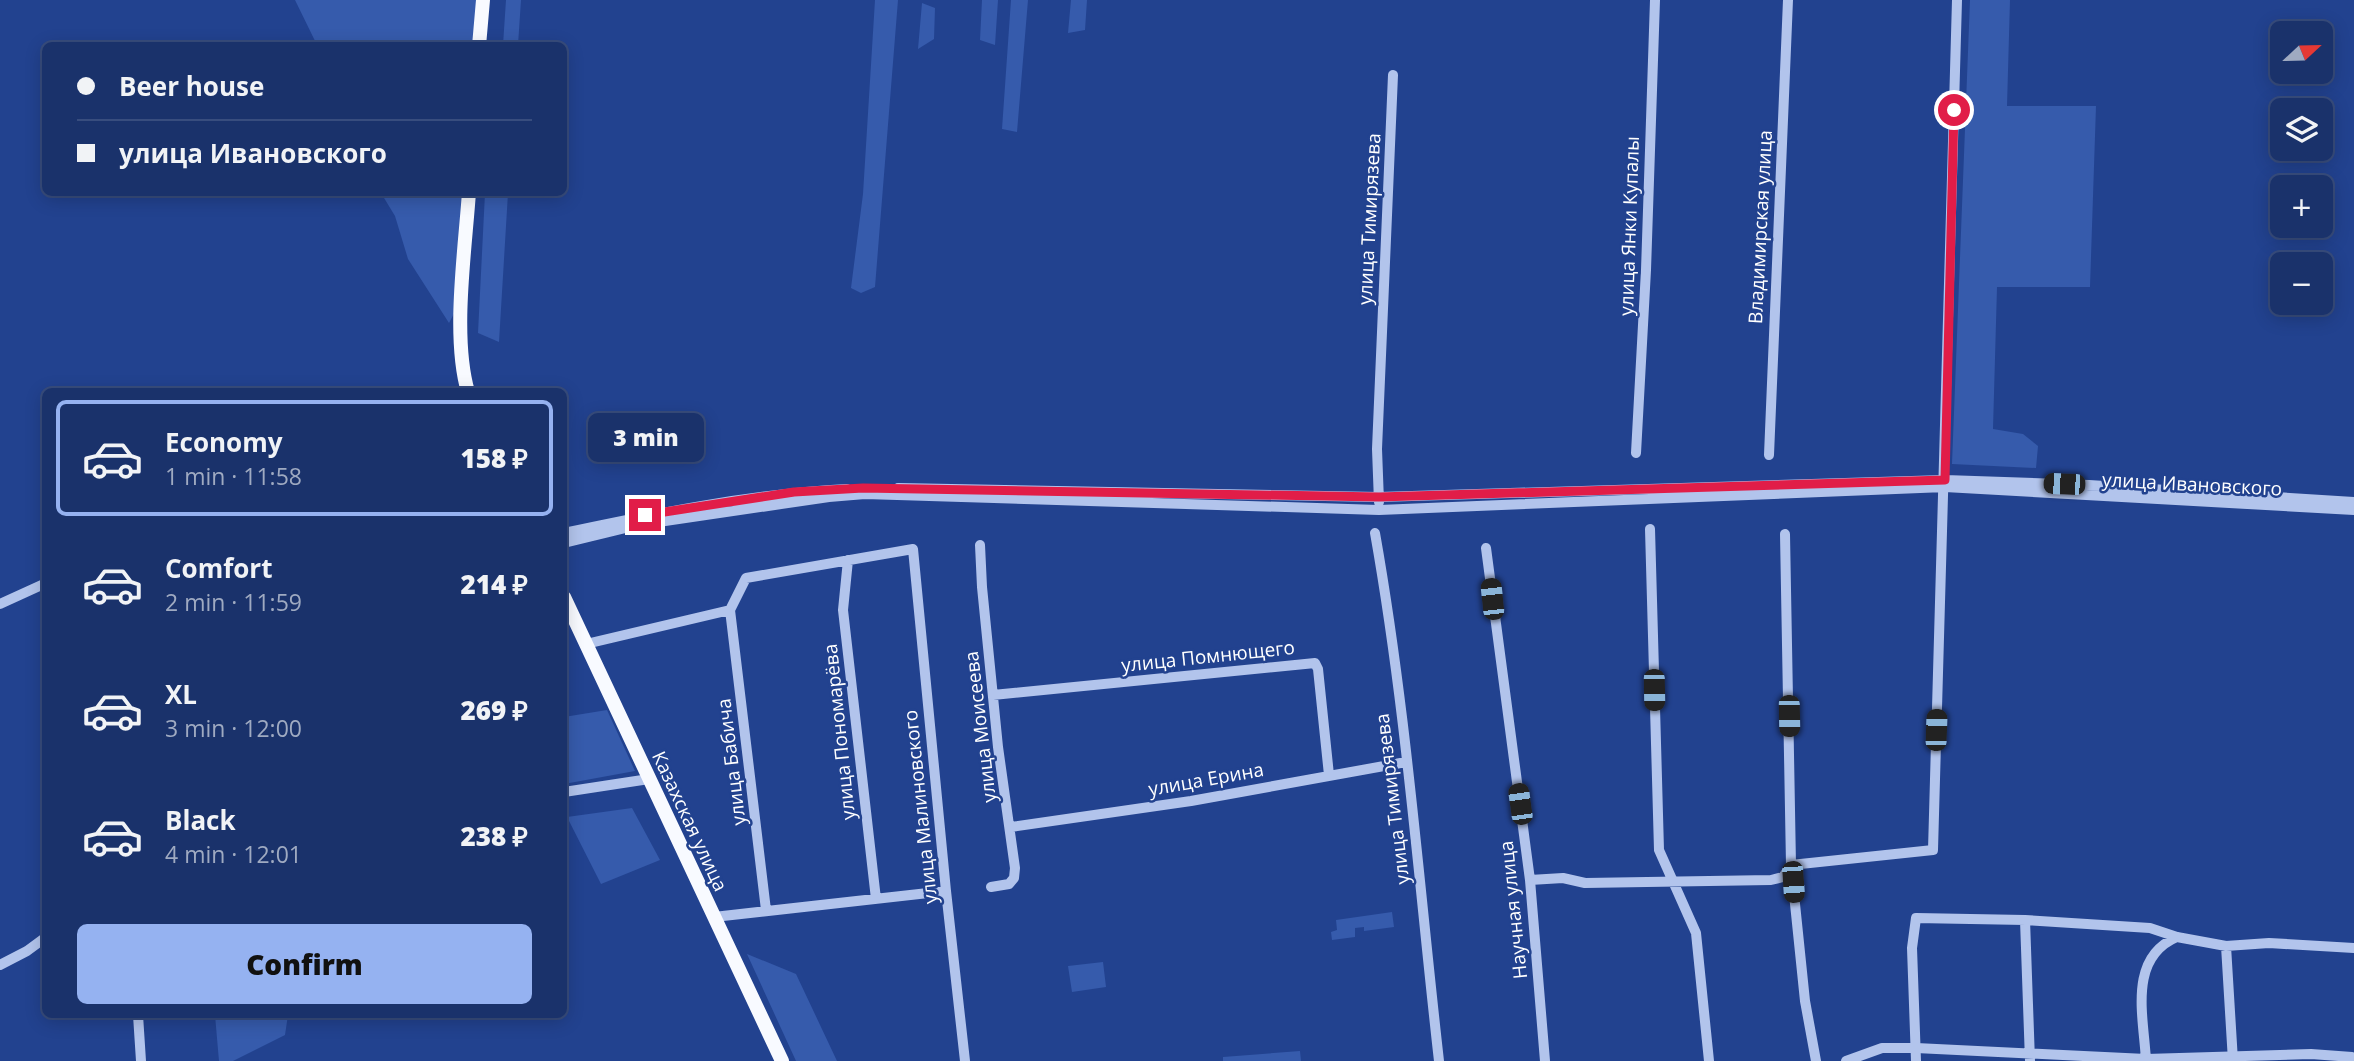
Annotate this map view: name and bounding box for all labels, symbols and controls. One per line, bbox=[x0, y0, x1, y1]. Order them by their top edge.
north arrow bbox=[2270, 21, 2333, 84]
map controls bbox=[2270, 21, 2333, 315]
text: Beer house bbox=[119, 68, 264, 104]
route start bbox=[1938, 94, 1970, 126]
button: layers bbox=[2270, 98, 2333, 161]
street label: Владимирская улица bbox=[1742, 129, 1778, 325]
street label: улица Тимирязева bbox=[1352, 132, 1386, 306]
text: улица Ивановского bbox=[119, 135, 387, 171]
street label: улица Янки Купалы bbox=[1613, 136, 1645, 316]
button: + bbox=[2270, 175, 2333, 238]
button: − bbox=[2270, 252, 2333, 315]
callout: 3 min bbox=[587, 414, 703, 462]
text: 3 min bbox=[613, 421, 679, 453]
text: Economy bbox=[165, 424, 283, 460]
icon: car bbox=[81, 427, 144, 490]
text: 158 ₽ bbox=[460, 440, 528, 476]
text: 1 min · 11:58 bbox=[165, 460, 302, 492]
street label: улица Ивановского bbox=[2101, 466, 2283, 502]
car bbox=[2043, 473, 2086, 495]
route end bbox=[629, 499, 661, 531]
text: Comfort bbox=[165, 550, 272, 586]
icon: car bbox=[81, 553, 144, 616]
text: 214 ₽ bbox=[460, 566, 528, 602]
car bbox=[1480, 577, 1505, 621]
text: 2 min · 11:59 bbox=[165, 586, 302, 618]
street label: улица Помнющего bbox=[1120, 634, 1296, 678]
street label: улица Пономарёва bbox=[817, 643, 861, 821]
street label: улица Моисеева bbox=[958, 650, 1002, 804]
car bbox=[1644, 669, 1665, 711]
text: XL bbox=[165, 676, 197, 712]
icon: car bbox=[81, 679, 144, 742]
text: 269 ₽ bbox=[460, 692, 528, 728]
car bbox=[1779, 695, 1800, 737]
street label: улица Бабича bbox=[710, 697, 752, 827]
street label: улица Малиновского bbox=[897, 709, 943, 905]
car bbox=[1925, 709, 1948, 751]
text: 3 min · 12:00 bbox=[165, 712, 302, 744]
street label: улица Тимирязева bbox=[1369, 712, 1415, 886]
street label: Казахская улица bbox=[646, 747, 734, 895]
street label: улица Ерина bbox=[1146, 756, 1266, 802]
car bbox=[1507, 782, 1534, 826]
text: Black bbox=[165, 802, 236, 838]
icon: car bbox=[81, 805, 144, 868]
text: 238 ₽ bbox=[460, 818, 528, 854]
text: 4 min · 12:01 bbox=[165, 838, 302, 870]
street label: Научная улица bbox=[1493, 840, 1533, 980]
car bbox=[1782, 860, 1805, 904]
button: Confirm bbox=[77, 924, 532, 1004]

